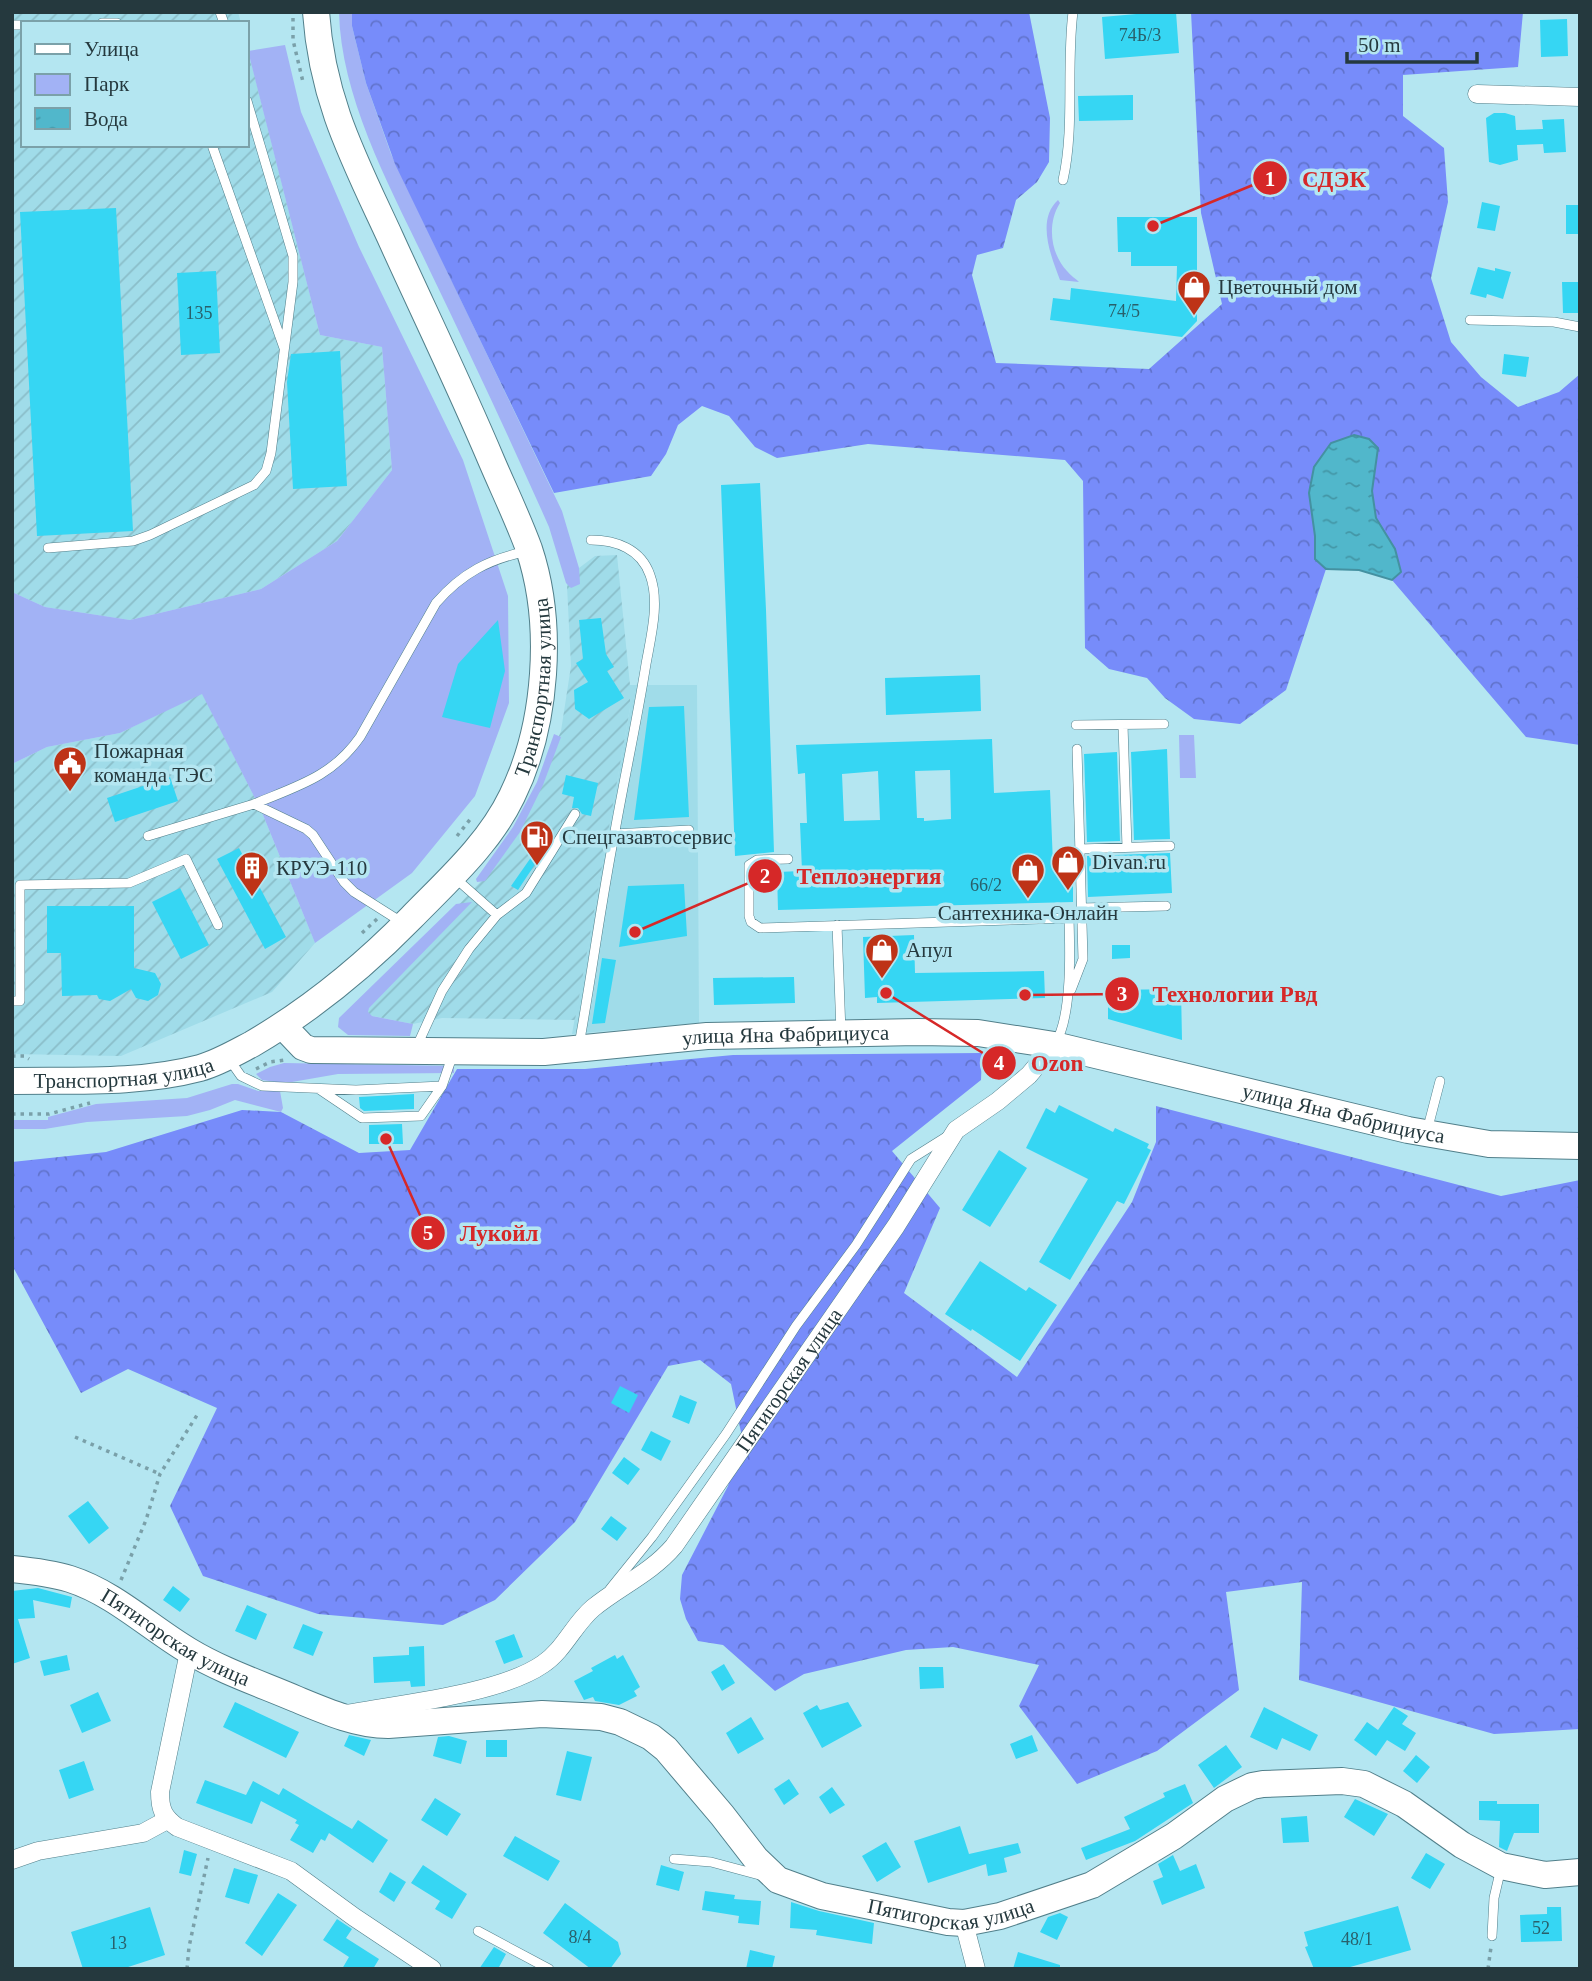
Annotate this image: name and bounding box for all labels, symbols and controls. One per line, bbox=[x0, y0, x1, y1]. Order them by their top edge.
legend bbox=[21, 21, 248, 147]
scale bar bbox=[1347, 21, 1476, 65]
house number: 74Б/3 bbox=[1119, 25, 1161, 45]
text: 50 m bbox=[1358, 33, 1401, 57]
text: Улица bbox=[84, 37, 139, 61]
text: Парк bbox=[84, 72, 130, 96]
text: Вода bbox=[84, 107, 129, 131]
callout: СДЭК bbox=[1253, 156, 1380, 200]
text: 1 bbox=[1265, 167, 1275, 191]
text: СДЭК bbox=[1302, 167, 1366, 192]
shop icon: Цветочный дом bbox=[1175, 268, 1213, 317]
place label: Цветочный дом bbox=[1218, 275, 1358, 299]
house number: 74/5 bbox=[1108, 301, 1140, 321]
house number: 135 bbox=[186, 303, 213, 323]
street label: Транспортная улица bbox=[510, 596, 556, 781]
place label: Пожарная команда ТЭС bbox=[94, 739, 213, 787]
public building icon: Пожарная команда ТЭС bbox=[51, 744, 89, 793]
fuel station icon: Спецгазавтосервис bbox=[518, 818, 556, 867]
place label: Спецгазавтосервис bbox=[562, 825, 733, 849]
shop icon: Divan.ru bbox=[1049, 843, 1087, 892]
building icon: КРУЭ-110 bbox=[233, 849, 271, 898]
place label: Divan.ru bbox=[1092, 850, 1167, 874]
shop icon: Сантехника-Онлайн bbox=[1009, 851, 1047, 900]
callout: Теплоэнергия bbox=[748, 854, 956, 898]
place label: КРУЭ-110 bbox=[276, 856, 367, 880]
text: 2 bbox=[760, 864, 770, 888]
text: Теплоэнергия bbox=[797, 864, 941, 889]
house number: 66/2 bbox=[970, 875, 1002, 895]
place label: Сантехника-Онлайн bbox=[938, 901, 1118, 925]
shop icon: Апул bbox=[863, 931, 901, 980]
place label: Апул bbox=[906, 938, 952, 962]
callout: Технологии Рвд bbox=[1104, 972, 1332, 1016]
text: 3 bbox=[1117, 982, 1127, 1006]
text: Технологии Рвд bbox=[1153, 982, 1318, 1007]
street label: улица Яна Фабрициуса bbox=[681, 1021, 890, 1050]
callout: Ozon bbox=[981, 1041, 1097, 1085]
text: 4 bbox=[994, 1051, 1005, 1075]
text: Ozon bbox=[1031, 1051, 1083, 1076]
street label: Транспортная улица bbox=[33, 1052, 218, 1093]
street label: улица Яна Фабрициуса bbox=[1240, 1079, 1447, 1148]
callout: Лукойл bbox=[410, 1211, 552, 1255]
text: 5 bbox=[423, 1221, 433, 1245]
text: Лукойл bbox=[460, 1221, 538, 1246]
street label: Пятигорская улица bbox=[731, 1303, 848, 1457]
street label: Пятигорская улица bbox=[97, 1583, 254, 1691]
street label: Пятигорская улица bbox=[865, 1893, 1038, 1936]
house number: 52 bbox=[1532, 1918, 1550, 1938]
house number: 8/4 bbox=[568, 1927, 592, 1947]
house number: 48/1 bbox=[1341, 1929, 1373, 1949]
house number: 13 bbox=[109, 1933, 127, 1953]

